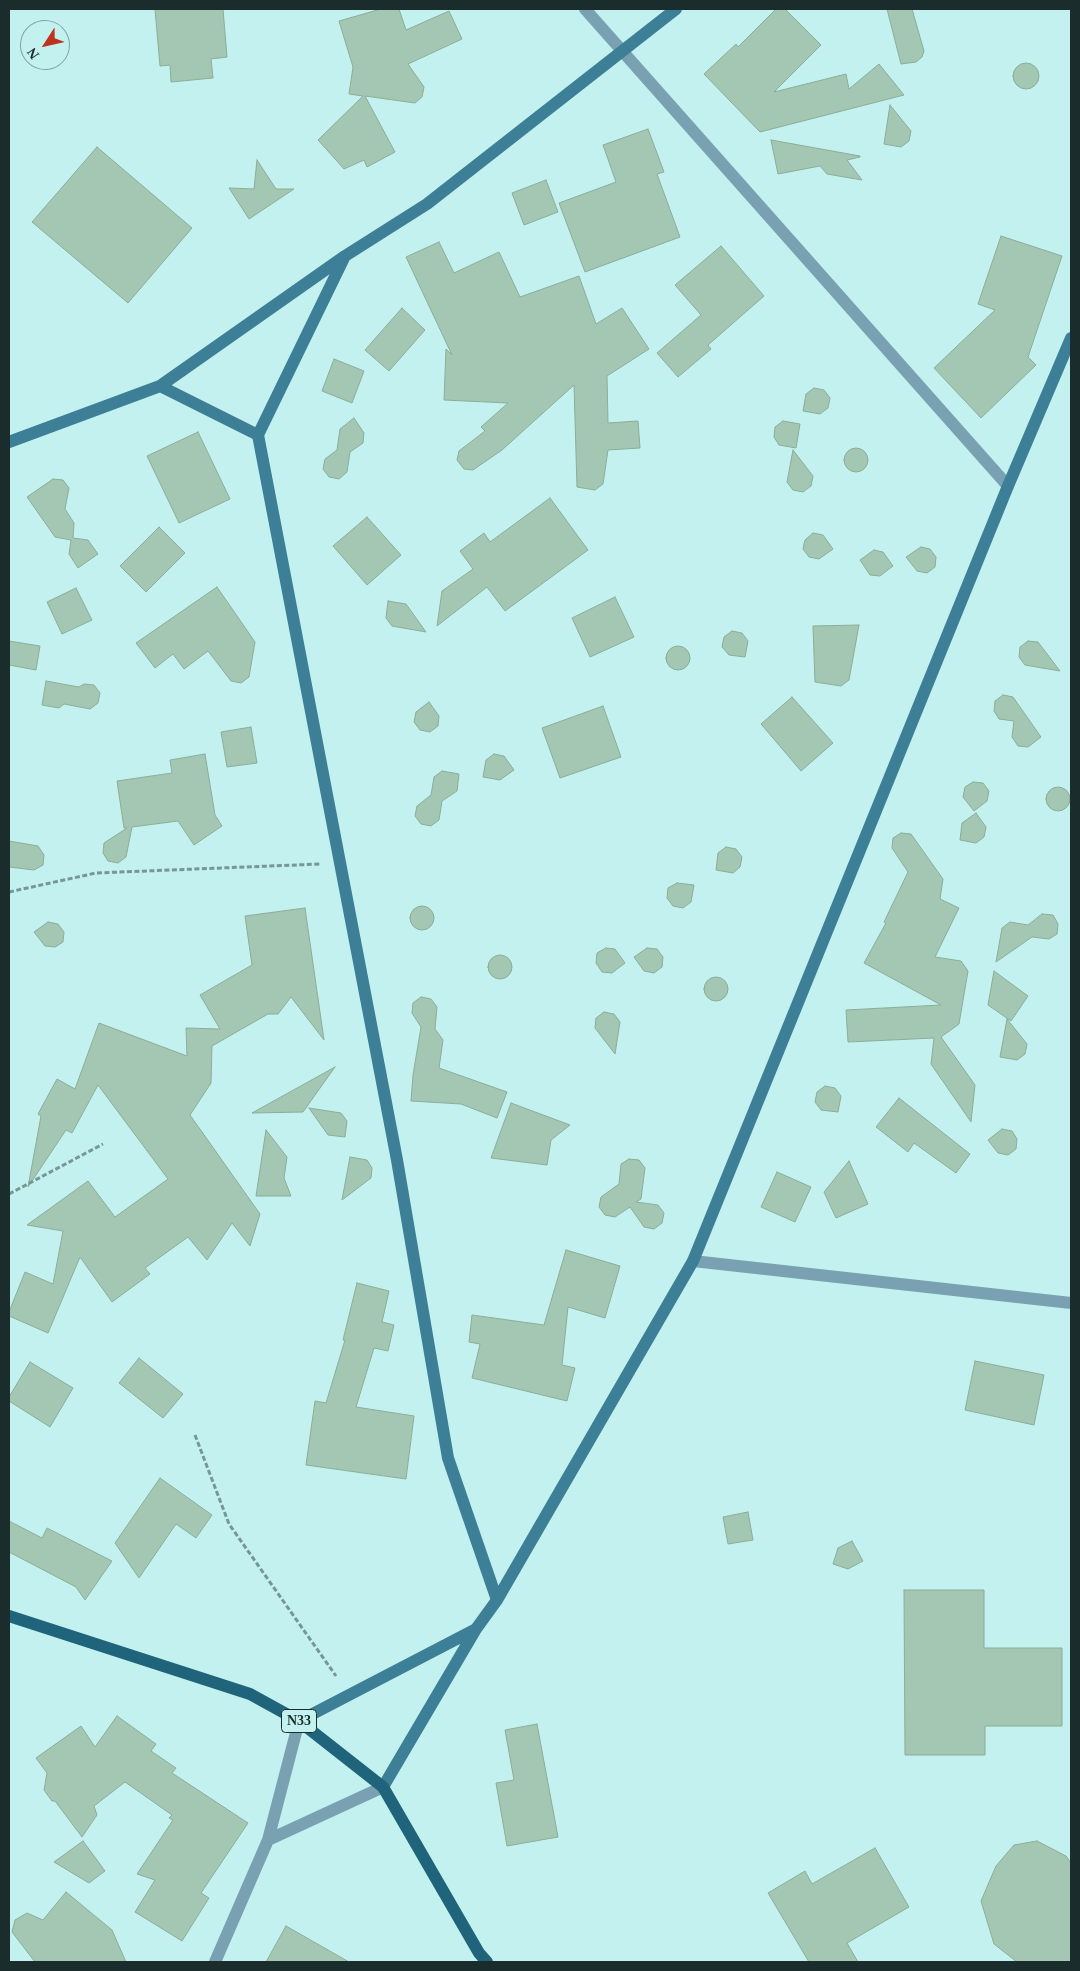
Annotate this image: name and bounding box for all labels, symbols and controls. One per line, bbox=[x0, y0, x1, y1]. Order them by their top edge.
north arrow bbox=[20, 20, 70, 70]
text: N bbox=[24, 45, 42, 62]
road number: N33 bbox=[282, 1710, 316, 1732]

